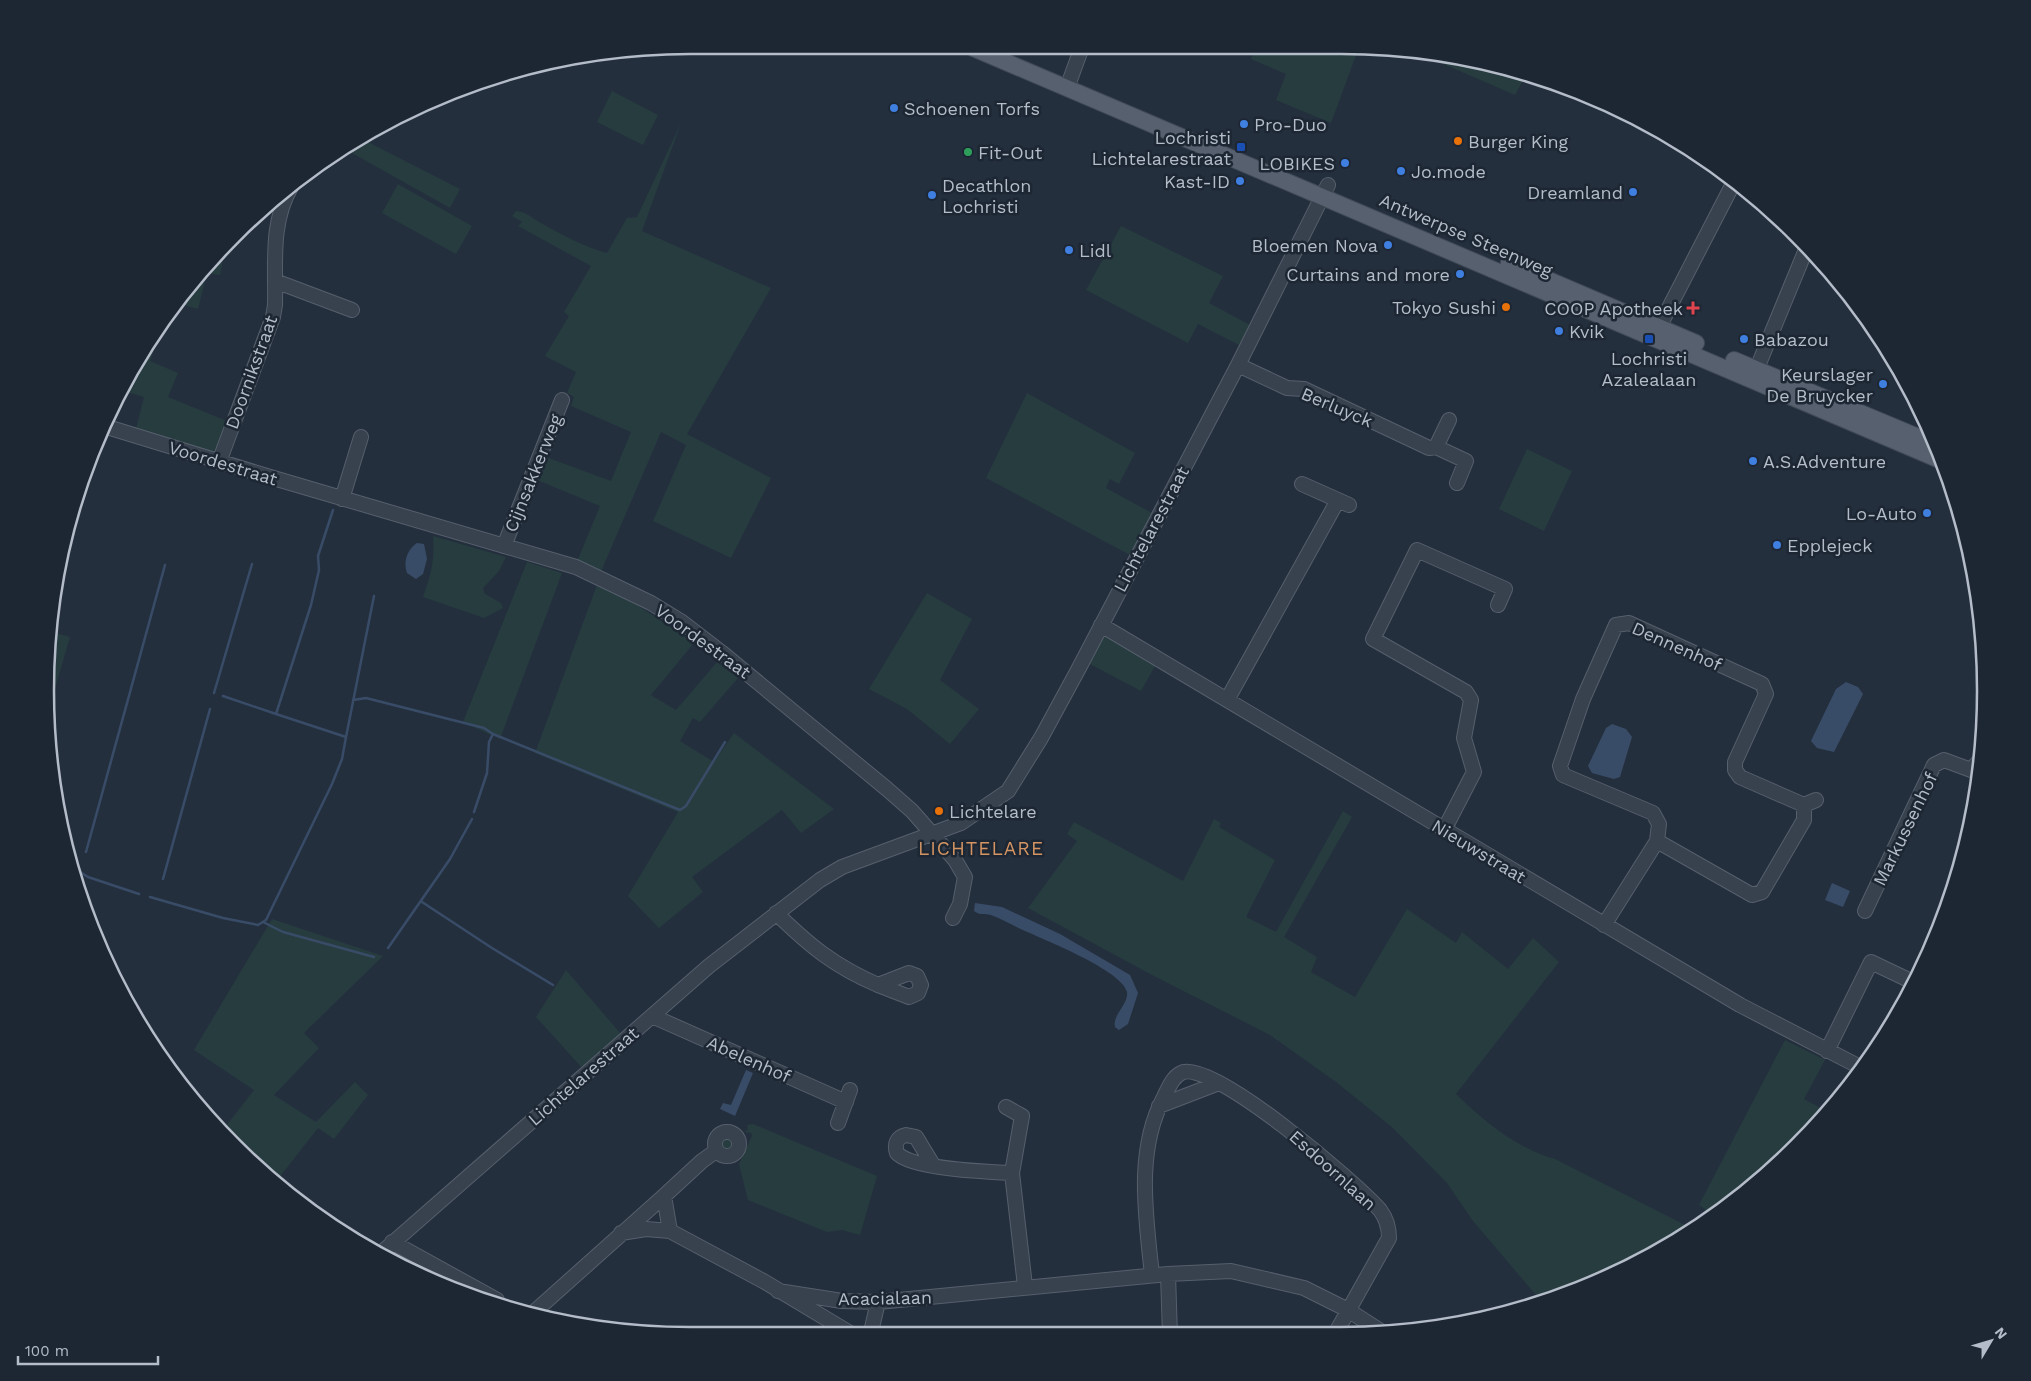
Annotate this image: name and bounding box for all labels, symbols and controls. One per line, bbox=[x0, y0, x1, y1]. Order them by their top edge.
place label: Schoenen Torfs bbox=[904, 98, 1040, 119]
marker: Schoenen Torfs bbox=[888, 102, 900, 114]
place label: Pro-Duo bbox=[1254, 114, 1327, 135]
marker: Pro-Duo bbox=[1238, 118, 1250, 130]
place label: Lochristi Lichtelarestraat bbox=[1092, 127, 1231, 169]
place label: Burger King bbox=[1468, 131, 1569, 152]
marker: Burger King bbox=[1452, 135, 1464, 147]
marker: Lochristi Lichtelarestraat bbox=[1235, 141, 1247, 153]
place label: Fit-Out bbox=[978, 142, 1043, 163]
marker: Fit-Out bbox=[962, 146, 974, 158]
place label: LOBIKES bbox=[1259, 153, 1335, 174]
marker: LOBIKES bbox=[1339, 157, 1351, 169]
place label: Jo.mode bbox=[1411, 161, 1486, 182]
marker: Jo.mode bbox=[1395, 165, 1407, 177]
place label: Kast-ID bbox=[1164, 171, 1230, 192]
place label: Decathlon Lochristi bbox=[942, 175, 1031, 217]
marker: Kast-ID bbox=[1234, 175, 1246, 187]
place label: Dreamland bbox=[1527, 182, 1623, 203]
marker: Dreamland bbox=[1627, 186, 1639, 198]
marker: Decathlon Lochristi bbox=[926, 189, 938, 201]
street label: Antwerpse Steenweg bbox=[1376, 189, 1556, 281]
place label: Bloemen Nova bbox=[1252, 235, 1378, 256]
marker: Bloemen Nova bbox=[1382, 239, 1394, 251]
place label: Lidl bbox=[1079, 240, 1112, 261]
marker: Lidl bbox=[1063, 244, 1075, 256]
place label: Curtains and more bbox=[1286, 264, 1450, 285]
marker: Curtains and more bbox=[1454, 268, 1466, 280]
place label: Tokyo Sushi bbox=[1392, 297, 1496, 318]
place label: COOP Apotheek bbox=[1544, 298, 1683, 319]
marker: Tokyo Sushi bbox=[1500, 301, 1512, 313]
marker: COOP Apotheek bbox=[1687, 302, 1699, 314]
street label: Doornikstraat bbox=[221, 312, 281, 432]
place label: Kvik bbox=[1569, 321, 1604, 342]
marker: Kvik bbox=[1553, 325, 1565, 337]
place label: Babazou bbox=[1754, 329, 1829, 350]
marker: Lochristi Azalealaan bbox=[1643, 333, 1655, 345]
marker: Babazou bbox=[1738, 333, 1750, 345]
place label: Lochristi Azalealaan bbox=[1602, 348, 1696, 390]
place label: Keurslager De Bruycker bbox=[1766, 364, 1873, 406]
marker: Keurslager De Bruycker bbox=[1877, 378, 1889, 390]
street label: Berluyck bbox=[1298, 383, 1376, 431]
street label: Cijnsakkerweg bbox=[500, 411, 566, 535]
street label: Voordestraat bbox=[166, 436, 280, 490]
place label: A.S.Adventure bbox=[1763, 451, 1886, 472]
marker: A.S.Adventure bbox=[1747, 455, 1759, 467]
street label: Lichtelarestraat bbox=[1109, 462, 1193, 595]
place label: Lo-Auto bbox=[1846, 503, 1917, 524]
marker: Lo-Auto bbox=[1921, 507, 1933, 519]
place label: Epplejeck bbox=[1787, 535, 1872, 556]
marker: Epplejeck bbox=[1771, 539, 1783, 551]
street label: Voordestraat bbox=[651, 599, 755, 683]
street label: Dennenhof bbox=[1629, 617, 1725, 675]
street label: Markussenhof bbox=[1869, 769, 1941, 889]
place label: Lichtelare bbox=[949, 801, 1037, 822]
marker: Lichtelare bbox=[933, 805, 945, 817]
street label: Nieuwstraat bbox=[1428, 815, 1530, 888]
district label: LICHTELARE bbox=[918, 837, 1044, 860]
street label: Lichtelarestraat bbox=[524, 1022, 643, 1130]
street label: Abelenhof bbox=[704, 1031, 794, 1087]
street label: Esdoornlaan bbox=[1285, 1126, 1381, 1214]
street label: Acacialaan bbox=[838, 1287, 932, 1309]
north arrow bbox=[1966, 1316, 2016, 1366]
text: N bbox=[1992, 1324, 2011, 1342]
scale bar bbox=[18, 1334, 158, 1366]
text: 100 m bbox=[25, 1342, 69, 1360]

